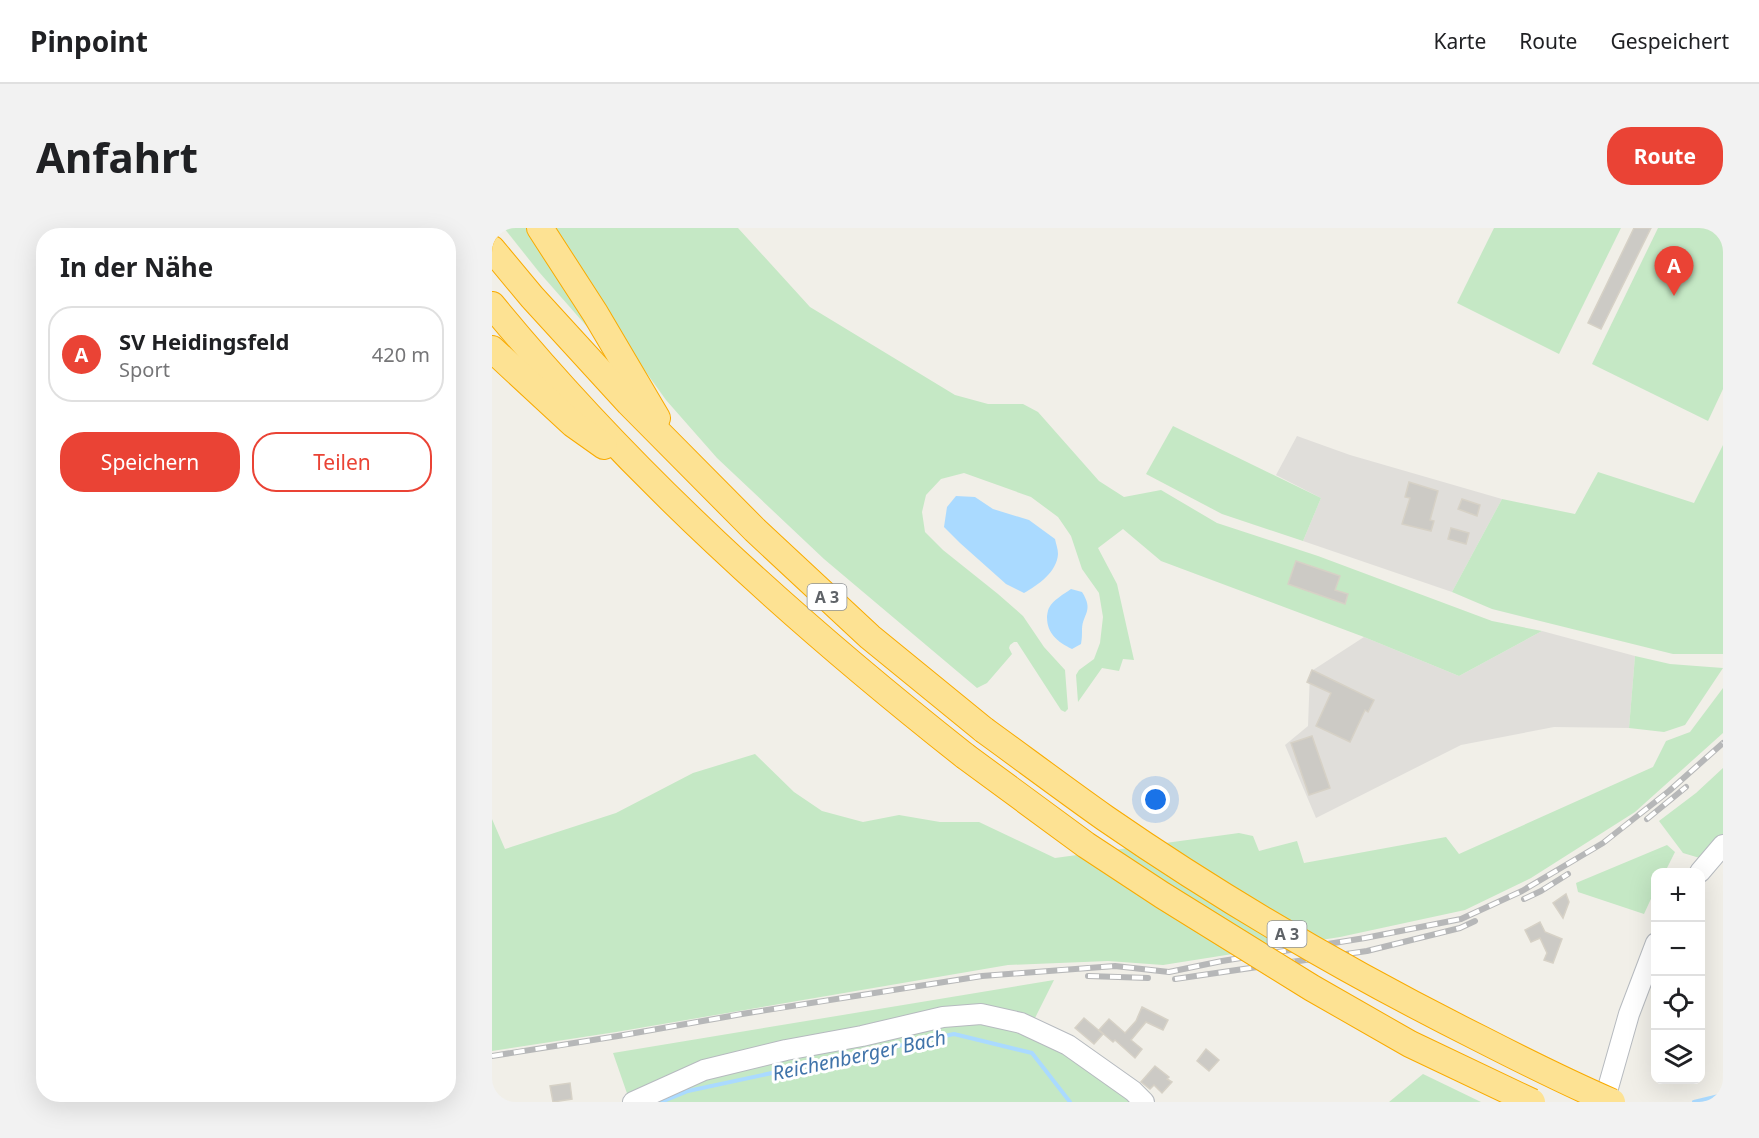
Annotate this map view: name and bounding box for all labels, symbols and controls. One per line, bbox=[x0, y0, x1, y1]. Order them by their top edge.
text: Pinpoint bbox=[30, 22, 148, 60]
text: Karte bbox=[1433, 27, 1486, 55]
text: Route bbox=[1519, 27, 1577, 55]
text: Gespeichert bbox=[1610, 27, 1729, 55]
button: Route bbox=[1607, 127, 1723, 185]
text: Anfahrt bbox=[36, 128, 198, 185]
pin: A bbox=[1654, 247, 1694, 296]
text: In der Nähe bbox=[60, 249, 213, 285]
text: SV Heidingsfeld bbox=[119, 326, 290, 356]
text: A bbox=[75, 341, 88, 368]
text: 420 m bbox=[372, 341, 430, 368]
text: Sport bbox=[119, 356, 170, 383]
button: Speichern bbox=[60, 432, 240, 492]
button: Teilen bbox=[252, 432, 432, 492]
road number: A 3 bbox=[808, 584, 846, 610]
your location bbox=[1141, 785, 1170, 814]
map controls bbox=[1651, 868, 1705, 1084]
button: + bbox=[1651, 868, 1705, 922]
road number: A 3 bbox=[1268, 921, 1306, 947]
button: − bbox=[1651, 922, 1705, 976]
button: locate bbox=[1651, 976, 1705, 1030]
water label: Reichenberger Bach bbox=[770, 1023, 948, 1087]
button: layers bbox=[1651, 1030, 1705, 1084]

